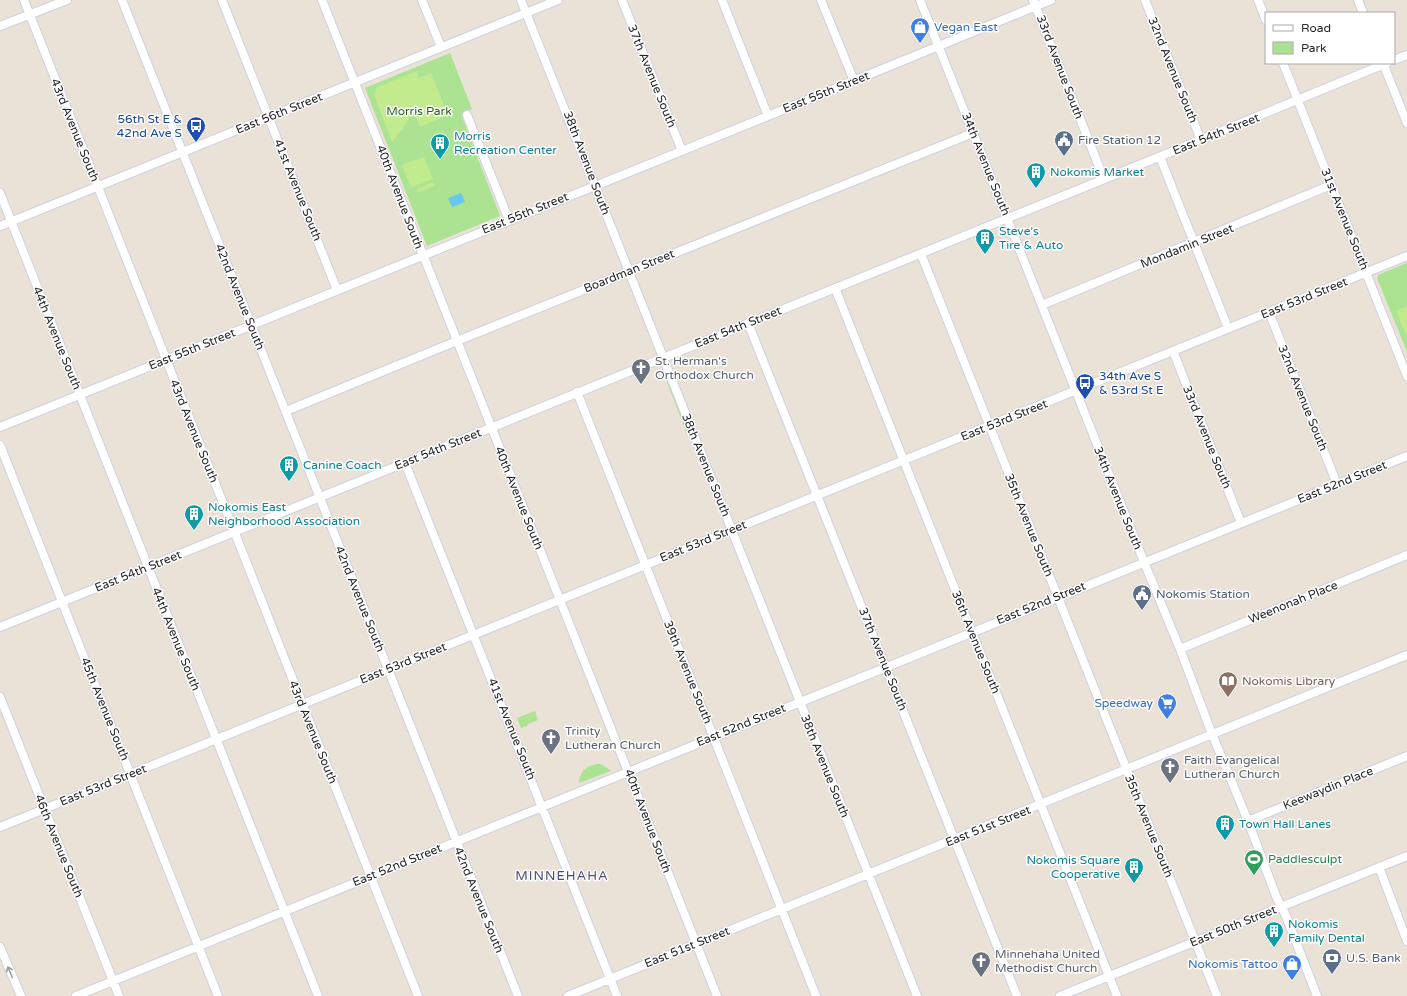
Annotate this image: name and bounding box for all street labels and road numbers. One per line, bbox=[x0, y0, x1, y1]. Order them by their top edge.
street label: 33rd Avenue South bbox=[1034, 13, 1086, 121]
street label: 32nd Avenue South bbox=[1145, 15, 1201, 125]
street label: 37th Avenue South bbox=[625, 22, 679, 130]
street label: East 55th Street bbox=[781, 68, 872, 116]
street label: 43rd Avenue South bbox=[48, 76, 102, 184]
street label: East 56th Street bbox=[234, 89, 325, 137]
street label: 38th Avenue South bbox=[561, 109, 613, 217]
street label: 34th Avenue South bbox=[959, 110, 1013, 218]
street label: East 54th Street bbox=[1171, 110, 1262, 158]
street label: 41st Avenue South bbox=[271, 137, 325, 243]
street label: 40th Avenue South bbox=[374, 143, 426, 251]
street label: 31st Avenue South bbox=[1318, 166, 1372, 272]
street label: East 55th Street bbox=[480, 189, 571, 237]
street label: Mondamin Street bbox=[1138, 221, 1236, 271]
street label: 42nd Avenue South bbox=[212, 242, 268, 352]
street label: Boardman Street bbox=[582, 246, 677, 296]
street label: East 53rd Street bbox=[1259, 274, 1350, 322]
street label: 44th Avenue South bbox=[30, 284, 84, 392]
street label: East 54th Street bbox=[693, 303, 784, 351]
street label: East 55th Street bbox=[147, 325, 238, 373]
street label: 32nd Avenue South bbox=[1275, 343, 1331, 453]
street label: 43rd Avenue South bbox=[167, 377, 221, 485]
street label: 33rd Avenue South bbox=[1180, 383, 1234, 491]
street label: East 53rd Street bbox=[959, 396, 1050, 444]
street label: 38th Avenue South bbox=[679, 411, 733, 519]
street label: East 54th Street bbox=[393, 425, 484, 473]
street label: 40th Avenue South bbox=[492, 444, 546, 552]
street label: 34th Avenue South bbox=[1091, 444, 1145, 552]
street label: East 52nd Street bbox=[1295, 458, 1389, 506]
street label: 35th Avenue South bbox=[1002, 471, 1056, 579]
street label: East 53rd Street bbox=[658, 517, 749, 565]
street label: 42nd Avenue South bbox=[332, 544, 388, 654]
street label: East 54th Street bbox=[93, 547, 184, 595]
street label: Weenonah Place bbox=[1246, 578, 1340, 626]
street label: East 52nd Street bbox=[994, 579, 1088, 627]
street label: 44th Avenue South bbox=[149, 585, 203, 693]
street label: 36th Avenue South bbox=[949, 588, 1003, 696]
street label: 37th Avenue South bbox=[856, 605, 910, 713]
street label: 39th Avenue South bbox=[661, 618, 715, 726]
street label: East 53rd Street bbox=[358, 639, 449, 687]
street label: 45th Avenue South bbox=[78, 655, 132, 763]
street label: 41st Avenue South bbox=[485, 676, 539, 782]
street label: 43rd Avenue South bbox=[286, 678, 340, 786]
street label: East 52nd Street bbox=[694, 701, 788, 749]
street label: 38th Avenue South bbox=[798, 712, 852, 820]
street label: East 53rd Street bbox=[58, 761, 149, 809]
street label: Keewaydin Place bbox=[1281, 763, 1375, 812]
street label: 40th Avenue South bbox=[622, 767, 674, 875]
street label: 35th Avenue South bbox=[1122, 772, 1176, 880]
street label: 46th Avenue South bbox=[32, 792, 86, 900]
street label: East 51st Street bbox=[943, 802, 1033, 849]
street label: East 52nd Street bbox=[350, 841, 444, 889]
street label: 42nd Avenue South bbox=[451, 845, 507, 955]
street label: East 50th Street bbox=[1188, 902, 1279, 950]
street label: East 51st Street bbox=[642, 923, 732, 970]

